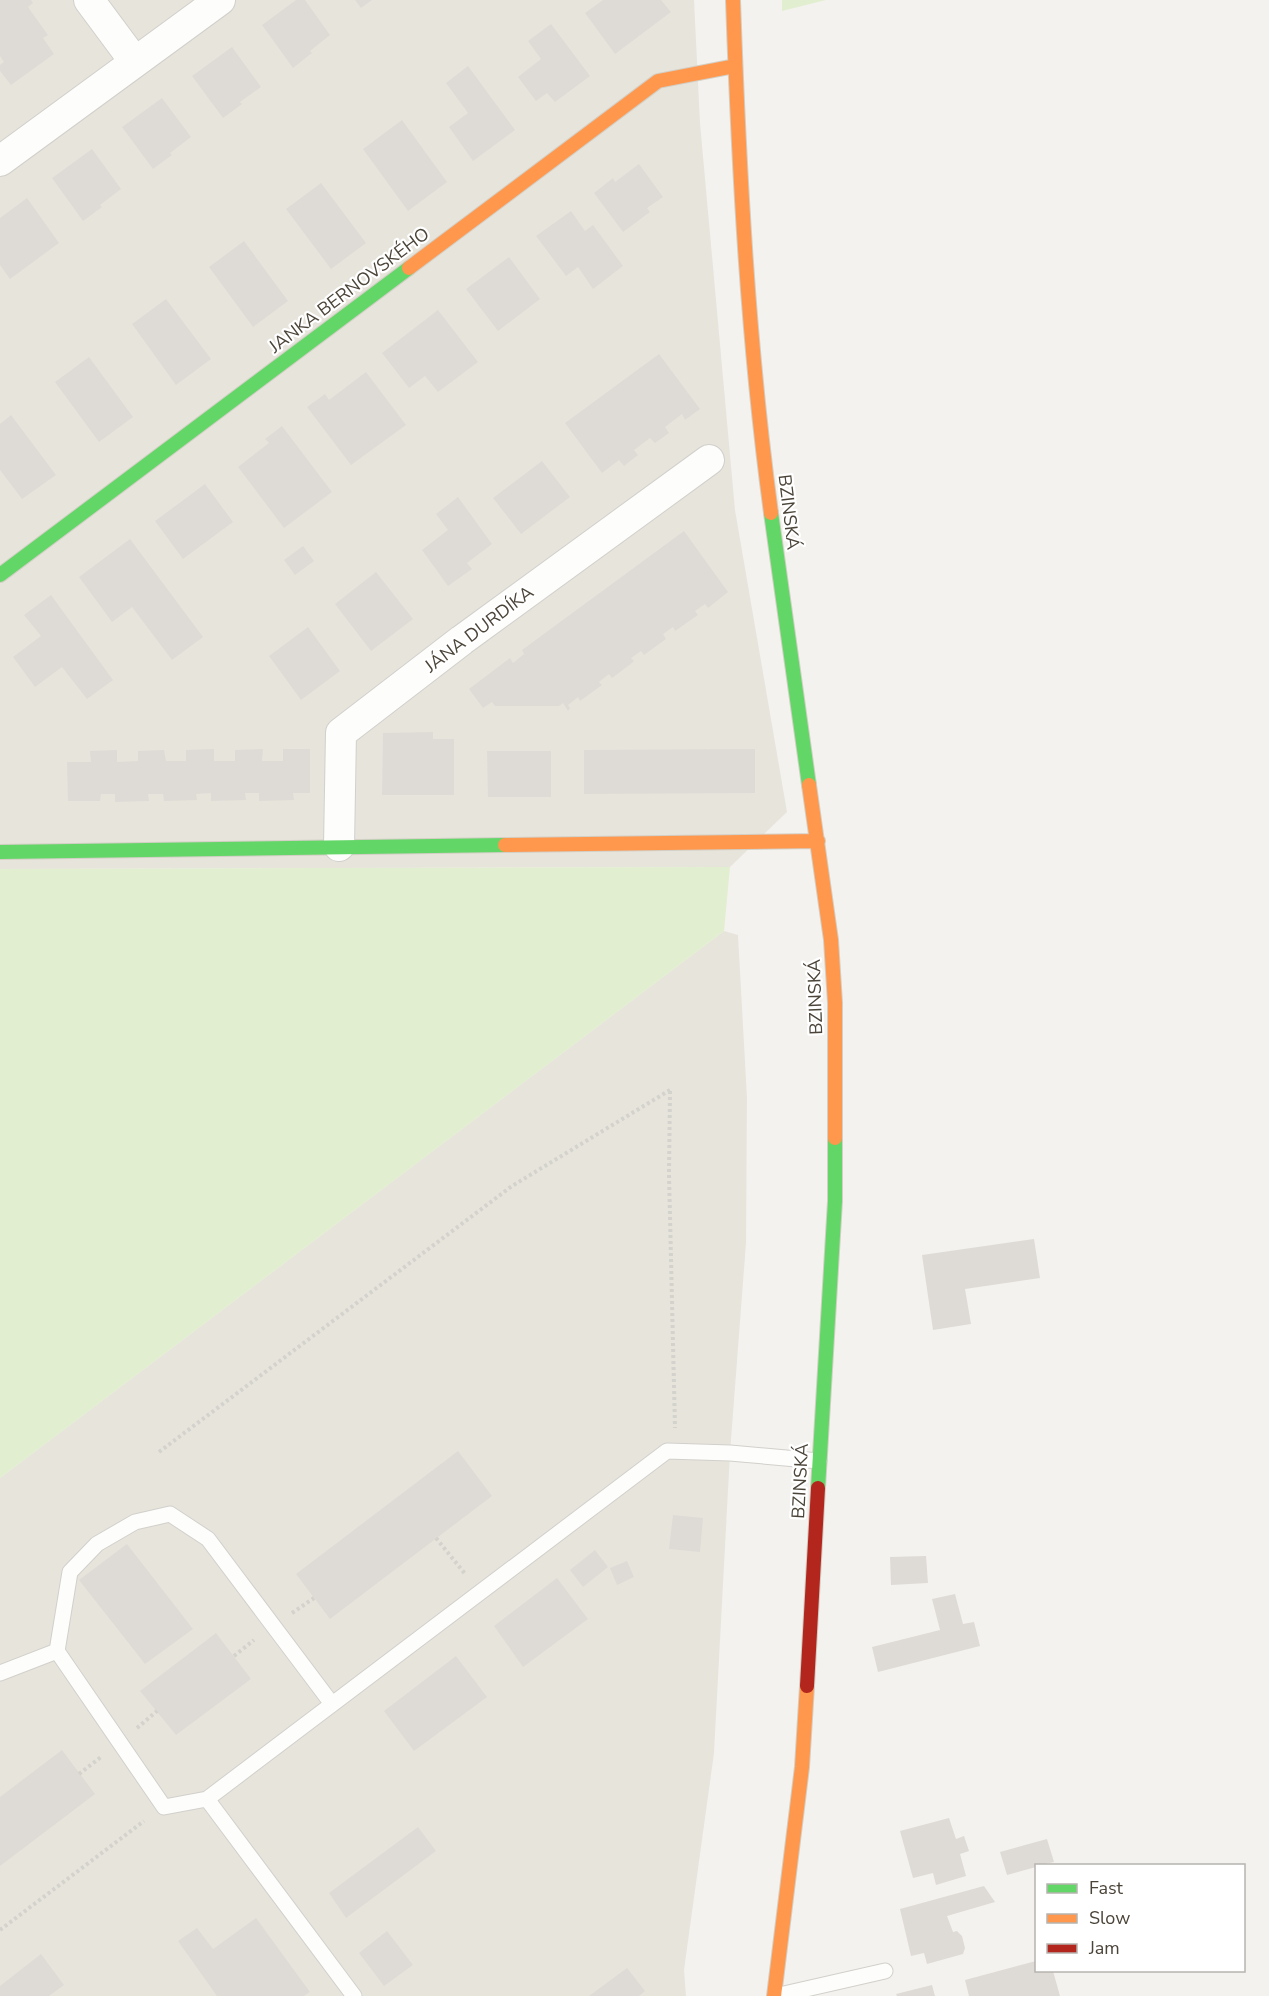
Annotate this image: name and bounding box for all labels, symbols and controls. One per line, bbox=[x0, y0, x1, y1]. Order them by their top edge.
street label: JANKA BERNOVSKÉHO bbox=[263, 222, 434, 359]
street label: BZINSKÁ bbox=[772, 473, 806, 551]
street label: JÁNA DURDÍKA bbox=[419, 580, 538, 678]
street label: BZINSKÁ bbox=[802, 959, 828, 1035]
street label: BZINSKÁ bbox=[786, 1443, 814, 1519]
legend bbox=[1035, 1864, 1245, 1972]
text: Fast bbox=[1089, 1876, 1124, 1900]
text: Slow bbox=[1089, 1906, 1130, 1930]
text: Jam bbox=[1088, 1936, 1120, 1960]

